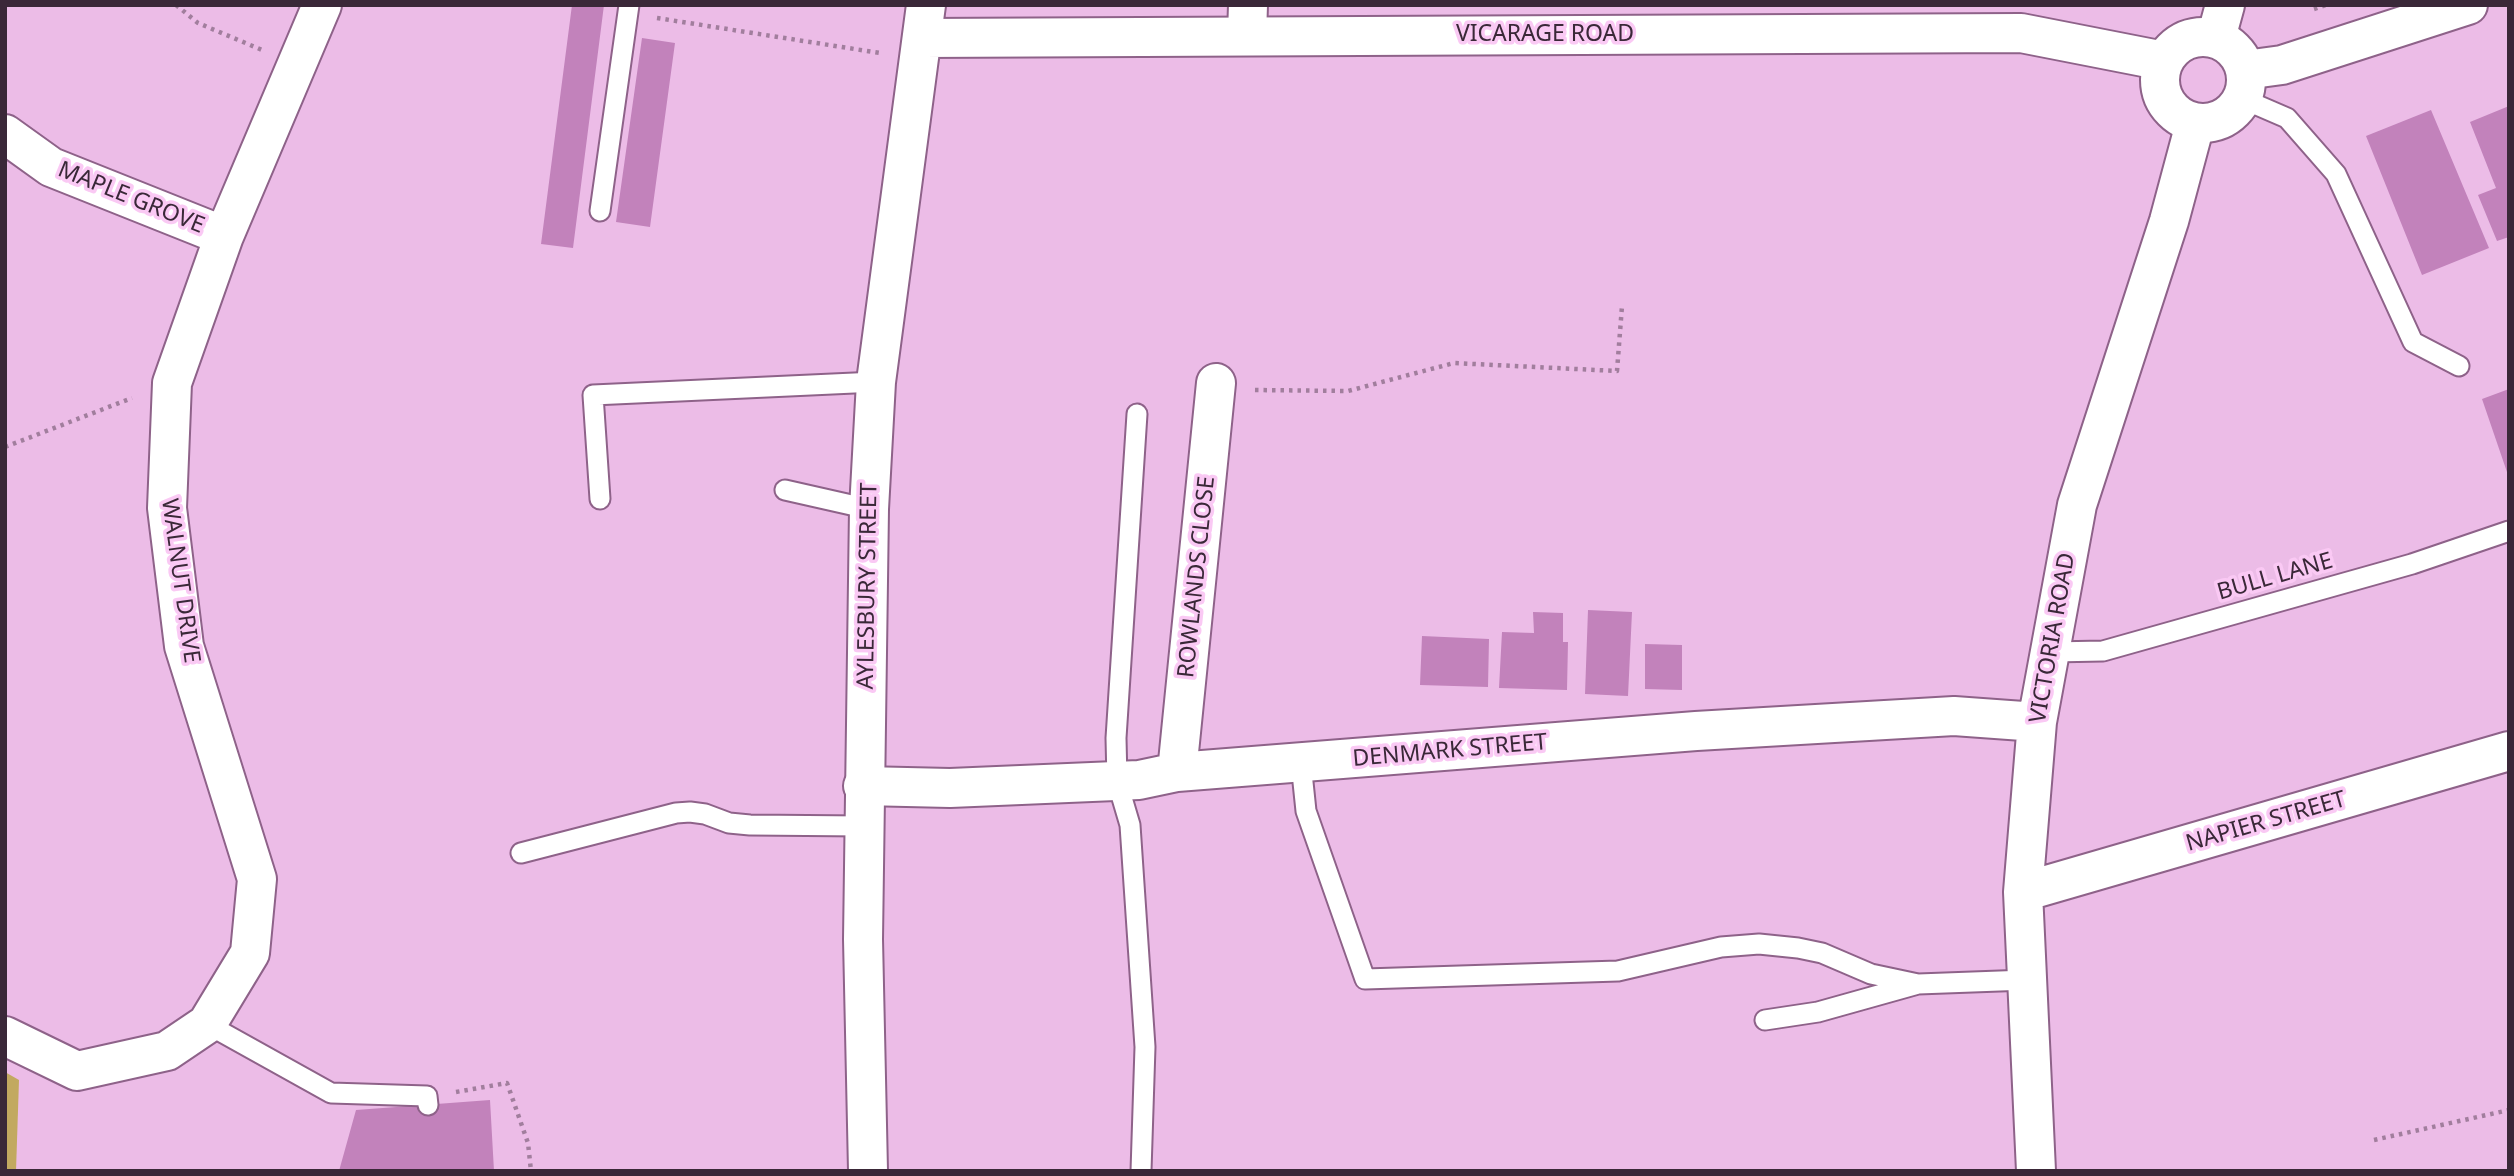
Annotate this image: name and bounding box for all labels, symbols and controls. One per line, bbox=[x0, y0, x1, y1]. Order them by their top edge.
street label: VICARAGE ROAD bbox=[1456, 20, 1634, 48]
street label: MAPLE GROVE bbox=[54, 156, 208, 240]
street label: ROWLANDS CLOSE bbox=[1173, 475, 1221, 679]
street label: AYLESBURY STREET bbox=[852, 482, 884, 690]
street label: WALNUT DRIVE bbox=[155, 497, 205, 665]
street label: BULL LANE bbox=[2214, 547, 2336, 607]
street label: VICTORIA ROAD bbox=[2024, 551, 2082, 725]
street label: DENMARK STREET bbox=[1352, 729, 1548, 773]
street label: NAPIER STREET bbox=[2183, 786, 2349, 858]

